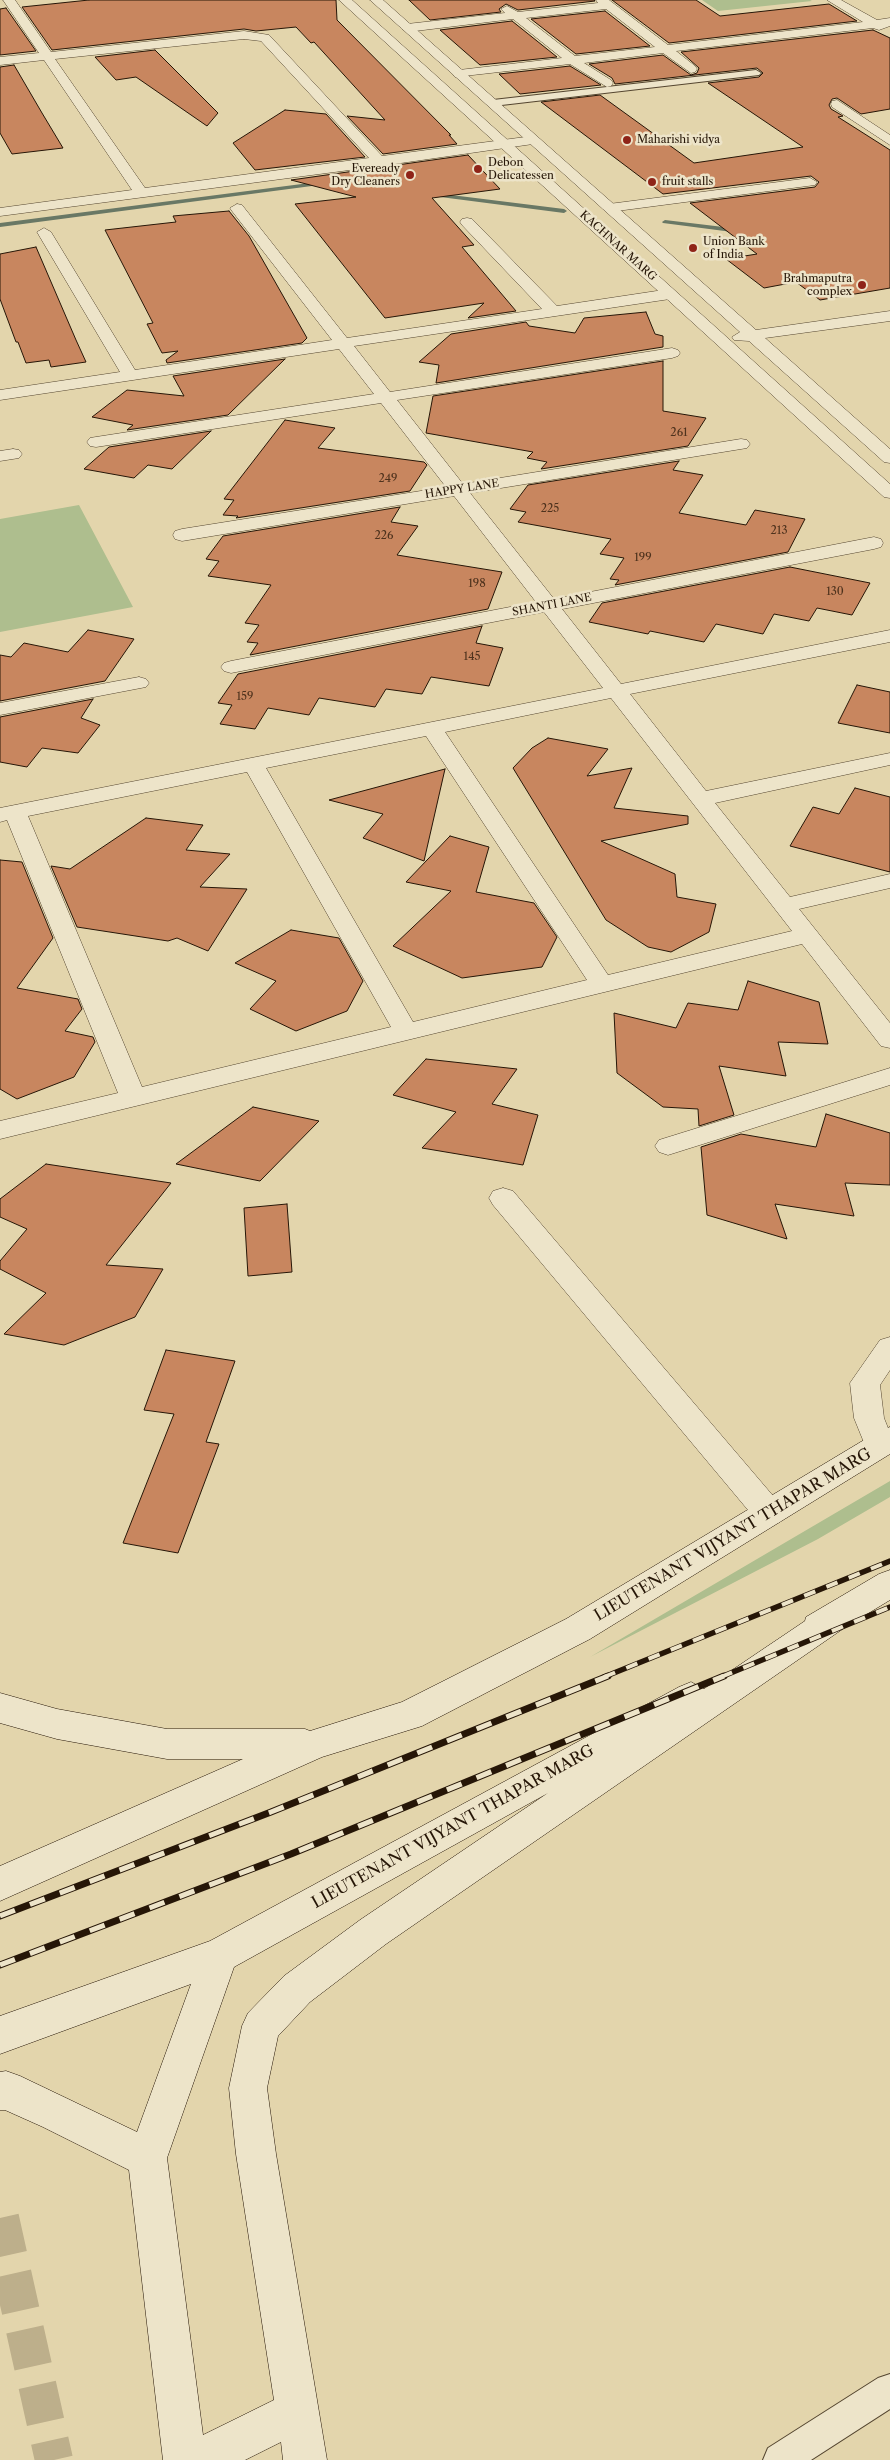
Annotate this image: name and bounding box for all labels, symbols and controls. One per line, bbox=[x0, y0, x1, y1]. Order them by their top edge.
place label: Maharishi vidya bbox=[637, 133, 720, 147]
marker: Maharishi vidya bbox=[621, 134, 633, 146]
place label: Debon Delicatessen bbox=[488, 156, 554, 182]
place label: Eveready Dry Cleaners bbox=[331, 162, 400, 188]
marker: Debon Delicatessen bbox=[472, 163, 484, 175]
marker: Eveready Dry Cleaners bbox=[404, 169, 416, 181]
place label: fruit stalls bbox=[662, 175, 713, 189]
marker: fruit stalls bbox=[646, 176, 658, 188]
street label: KACHNAR MARG bbox=[577, 208, 659, 284]
place label: Union Bank of India bbox=[703, 235, 765, 261]
marker: Union Bank of India bbox=[687, 242, 699, 254]
place label: Brahmaputra complex bbox=[783, 272, 852, 298]
marker: Brahmaputra complex bbox=[856, 279, 868, 291]
house number: 261 bbox=[670, 426, 688, 440]
house number: 249 bbox=[378, 472, 398, 486]
street label: HAPPY LANE bbox=[424, 477, 500, 501]
house number: 225 bbox=[541, 502, 559, 516]
house number: 213 bbox=[770, 524, 788, 538]
house number: 226 bbox=[374, 529, 394, 543]
house number: 199 bbox=[634, 551, 652, 565]
house number: 198 bbox=[468, 577, 486, 591]
house number: 130 bbox=[826, 585, 844, 599]
street label: SHANTI LANE bbox=[511, 591, 593, 619]
house number: 145 bbox=[464, 650, 480, 664]
house number: 159 bbox=[236, 690, 254, 704]
street label: LIEUTENANT VIJYANT THAPAR MARG bbox=[591, 1444, 875, 1626]
street label: LIEUTENANT VIJYANT THAPAR MARG bbox=[309, 1741, 597, 1913]

